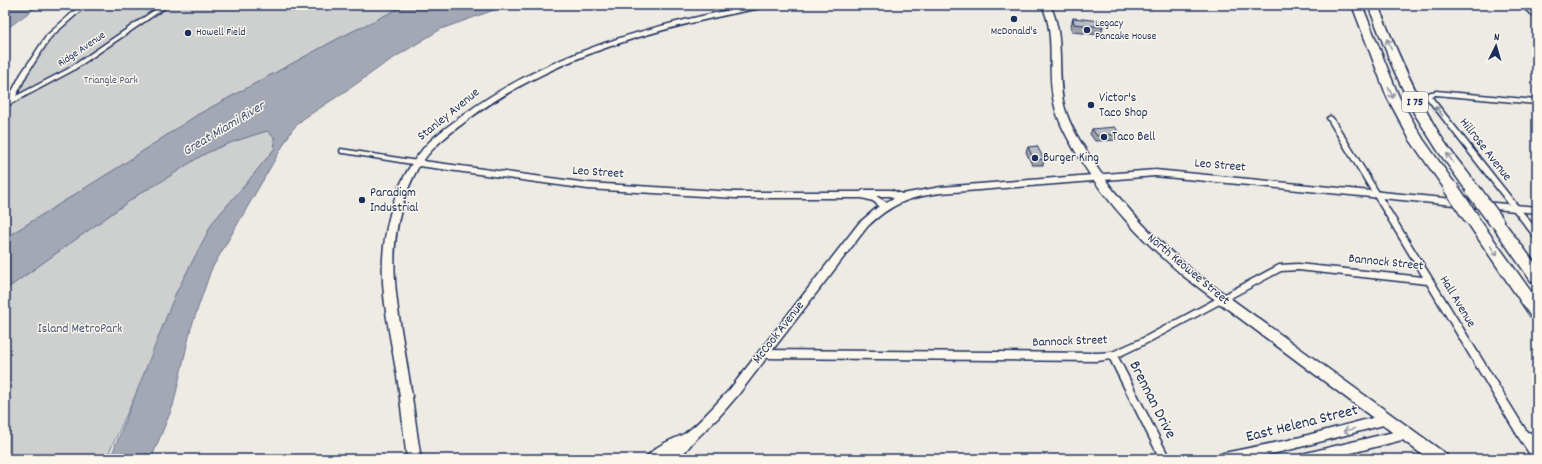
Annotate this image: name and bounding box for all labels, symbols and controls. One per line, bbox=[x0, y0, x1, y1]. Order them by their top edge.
marker: McDonald's bbox=[1009, 14, 1019, 24]
place label: Legacy Pancake House bbox=[1095, 16, 1157, 45]
place label: McDonald's bbox=[991, 24, 1037, 40]
place label: Howell Field bbox=[196, 25, 246, 41]
marker: Legacy Pancake House bbox=[1082, 25, 1092, 35]
north arrow bbox=[1476, 26, 1516, 66]
street label: Ridge Avenue bbox=[55, 28, 109, 72]
marker: Howell Field bbox=[183, 28, 193, 38]
text: N bbox=[1493, 30, 1501, 46]
one-way arrow bbox=[1384, 39, 1392, 51]
park label: Triangle Park bbox=[84, 73, 139, 89]
street label: Stanley Avenue bbox=[414, 84, 484, 146]
one-way arrow bbox=[1388, 87, 1396, 99]
place label: Victor's Taco Shop bbox=[1099, 89, 1148, 123]
road number: I 75 bbox=[1402, 92, 1428, 112]
water label: Great Miami River bbox=[179, 96, 270, 161]
marker: Victor's Taco Shop bbox=[1086, 100, 1096, 110]
one-way arrow bbox=[1435, 106, 1444, 117]
street label: Hillrose Avenue bbox=[1454, 114, 1516, 186]
place label: Taco Bell bbox=[1112, 128, 1155, 147]
marker: Taco Bell bbox=[1099, 132, 1109, 142]
place label: Burger King bbox=[1043, 149, 1099, 168]
marker: Burger King bbox=[1030, 153, 1040, 163]
one-way arrow bbox=[1446, 153, 1454, 164]
street label: Leo Street bbox=[1194, 154, 1247, 178]
street label: Leo Street bbox=[572, 162, 624, 184]
place label: Paradigm Industrial bbox=[370, 184, 418, 218]
marker: Paradigm Industrial bbox=[357, 195, 367, 205]
street label: North Keowee Street bbox=[1143, 230, 1234, 310]
one-way arrow bbox=[1490, 246, 1498, 257]
street label: Bannock Street bbox=[1348, 250, 1425, 276]
street label: Hall Avenue bbox=[1434, 272, 1480, 332]
street label: McCook Avenue bbox=[749, 297, 810, 368]
park label: Island MetroPark bbox=[38, 320, 122, 339]
street label: Bannock Street bbox=[1032, 331, 1108, 353]
street label: Brennan Drive bbox=[1123, 357, 1181, 443]
street label: East Helena Street bbox=[1244, 399, 1360, 449]
one-way arrow bbox=[1343, 427, 1356, 434]

